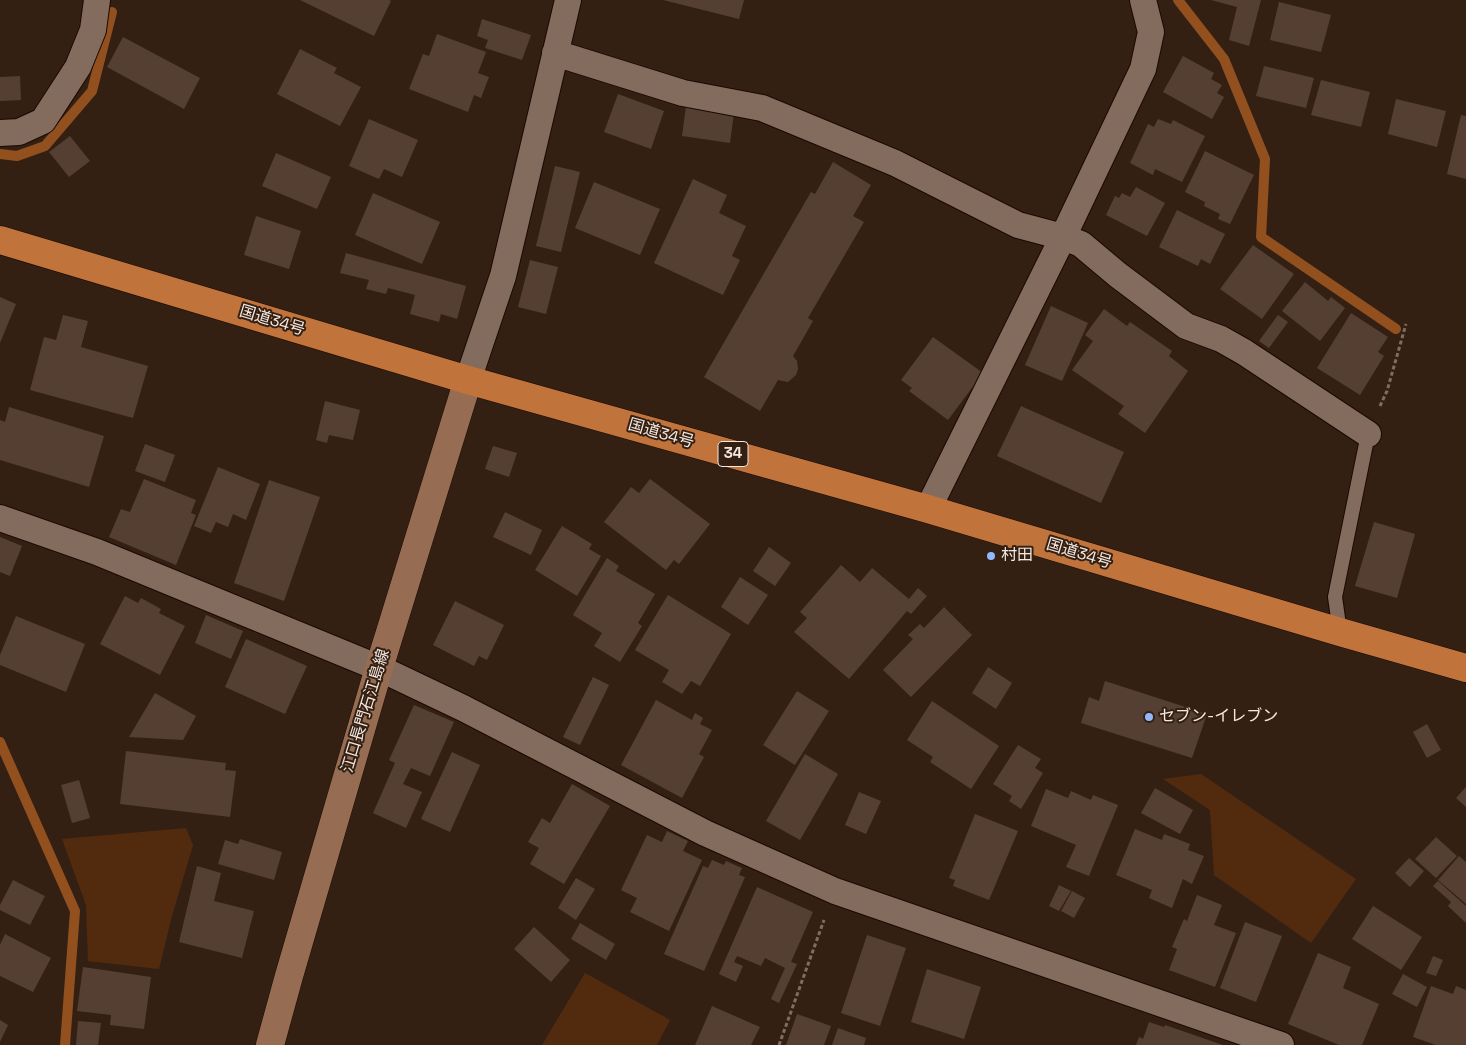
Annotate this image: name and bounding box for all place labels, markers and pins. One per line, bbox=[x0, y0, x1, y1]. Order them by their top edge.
place label: 村田 bbox=[1001, 546, 1033, 566]
marker: 村田 bbox=[985, 550, 997, 562]
place label: セブン-イレブン bbox=[1159, 707, 1278, 727]
marker: セブン-イレブン bbox=[1143, 711, 1155, 723]

